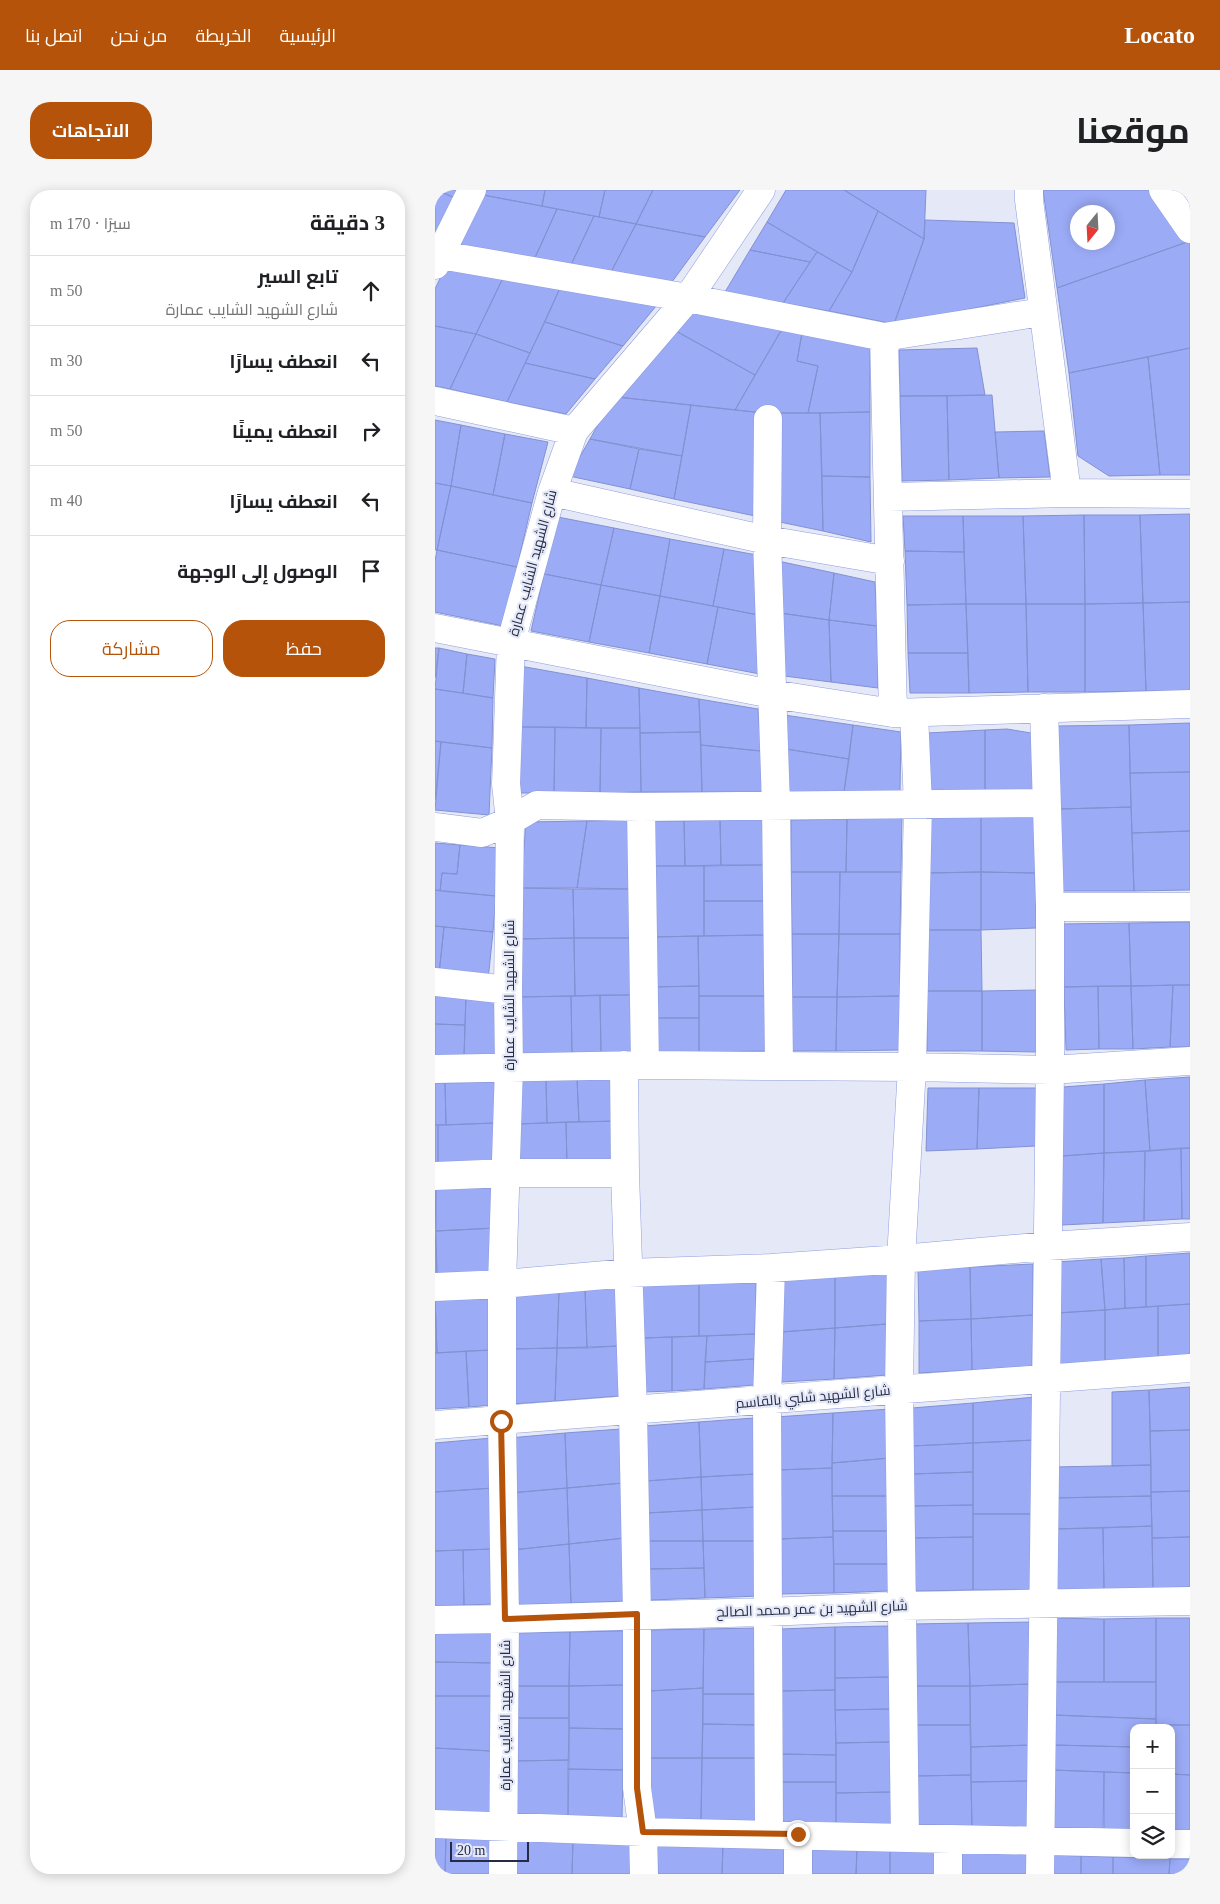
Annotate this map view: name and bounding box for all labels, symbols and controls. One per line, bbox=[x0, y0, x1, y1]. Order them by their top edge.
text: Locato bbox=[1124, 22, 1195, 48]
text: اتصل بنا bbox=[25, 26, 83, 46]
text: من نحن bbox=[111, 26, 167, 46]
text: الخريطة bbox=[195, 26, 252, 46]
text: الرئيسية bbox=[280, 26, 336, 46]
button: الاتجاهات bbox=[30, 102, 152, 159]
text: موقعنا bbox=[1076, 112, 1190, 151]
north arrow bbox=[1070, 205, 1115, 250]
text: 3 دقيقة bbox=[310, 211, 385, 235]
text: سيرًا · 170 m bbox=[50, 215, 131, 232]
text: تابع السير bbox=[258, 266, 338, 287]
icon: ahead bbox=[357, 277, 385, 305]
text: 50 m bbox=[50, 282, 82, 299]
text: شارع الشهيد الشايب عمارة bbox=[166, 301, 338, 318]
icon: left bbox=[357, 347, 385, 375]
text: انعطف يسارًا bbox=[230, 351, 338, 372]
text: 30 m bbox=[50, 352, 82, 369]
icon: right bbox=[357, 417, 385, 445]
text: انعطف يمينًا bbox=[232, 421, 338, 442]
text: 50 m bbox=[50, 422, 82, 439]
icon: left bbox=[357, 487, 385, 515]
street label: شارع الشهيد الشايب عمارة bbox=[506, 488, 561, 638]
text: انعطف يسارًا bbox=[230, 491, 338, 512]
text: 40 m bbox=[50, 492, 82, 509]
icon: arrive bbox=[357, 557, 385, 585]
text: الوصول إلى الوجهة bbox=[177, 561, 338, 582]
button: مشاركة bbox=[50, 620, 213, 677]
button: حفظ bbox=[223, 620, 385, 677]
street label: شارع الشهيد الشايب عمارة bbox=[502, 920, 518, 1070]
street label: شارع الشهيد شلبي بالقاسم bbox=[735, 1383, 891, 1415]
route start bbox=[490, 1410, 513, 1433]
street label: شارع الشهيد بن عمر محمد الصالح bbox=[716, 1598, 908, 1621]
street label: شارع الشهيد الشايب عمارة bbox=[498, 1640, 514, 1790]
map controls bbox=[1130, 1724, 1175, 1859]
button: + bbox=[1130, 1724, 1175, 1769]
button: − bbox=[1130, 1769, 1175, 1814]
button: layers bbox=[1130, 1814, 1175, 1859]
route end bbox=[787, 1823, 810, 1846]
scale bar bbox=[450, 1839, 529, 1862]
text: 20 m bbox=[457, 1843, 485, 1858]

